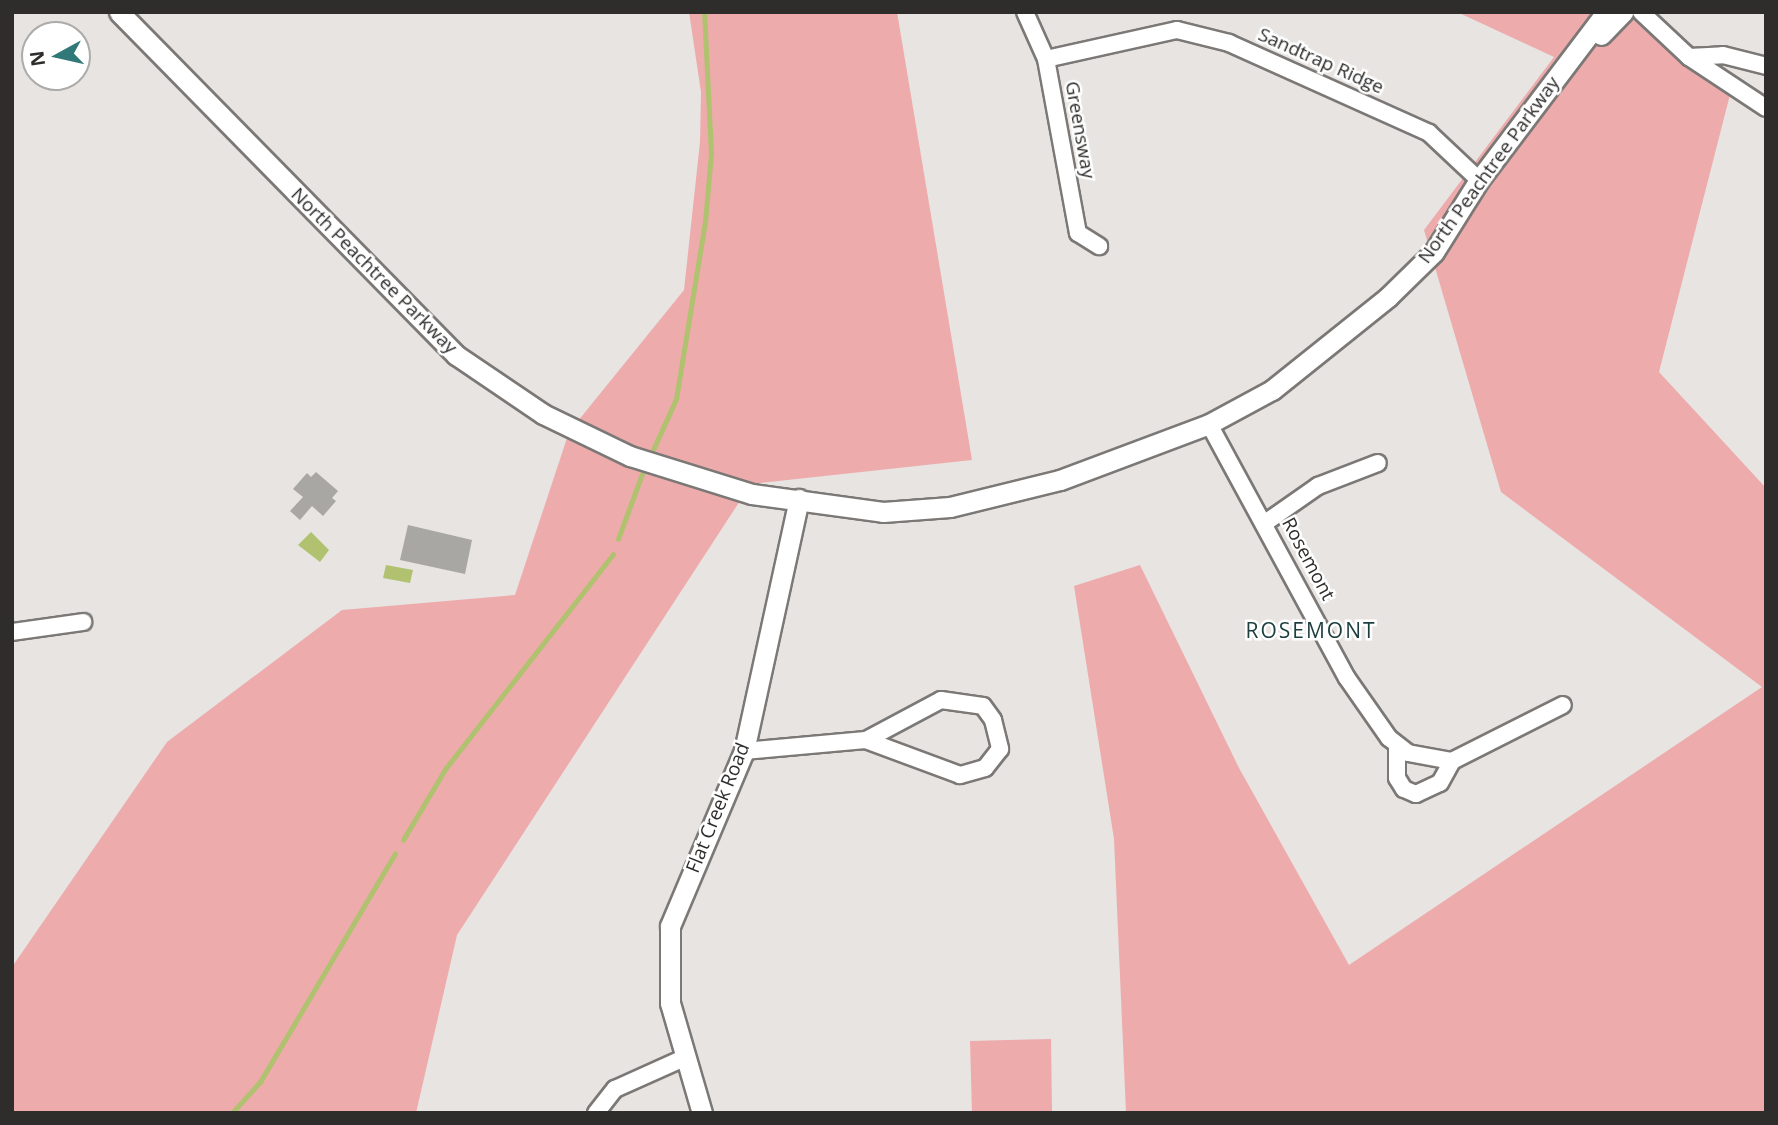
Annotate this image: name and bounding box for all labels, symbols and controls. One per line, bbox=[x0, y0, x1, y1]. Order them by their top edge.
north arrow bbox=[21, 21, 91, 91]
street label: Sandtrap Ridge bbox=[1255, 23, 1387, 99]
text: N bbox=[23, 49, 51, 68]
street label: North Peachtree Parkway bbox=[1413, 72, 1565, 268]
street label: Greensway bbox=[1060, 80, 1100, 180]
street label: North Peachtree Parkway bbox=[286, 183, 462, 359]
street label: Rosemont bbox=[1277, 514, 1339, 604]
district label: ROSEMONT bbox=[1246, 617, 1376, 643]
street label: Flat Creek Road bbox=[682, 740, 754, 876]

